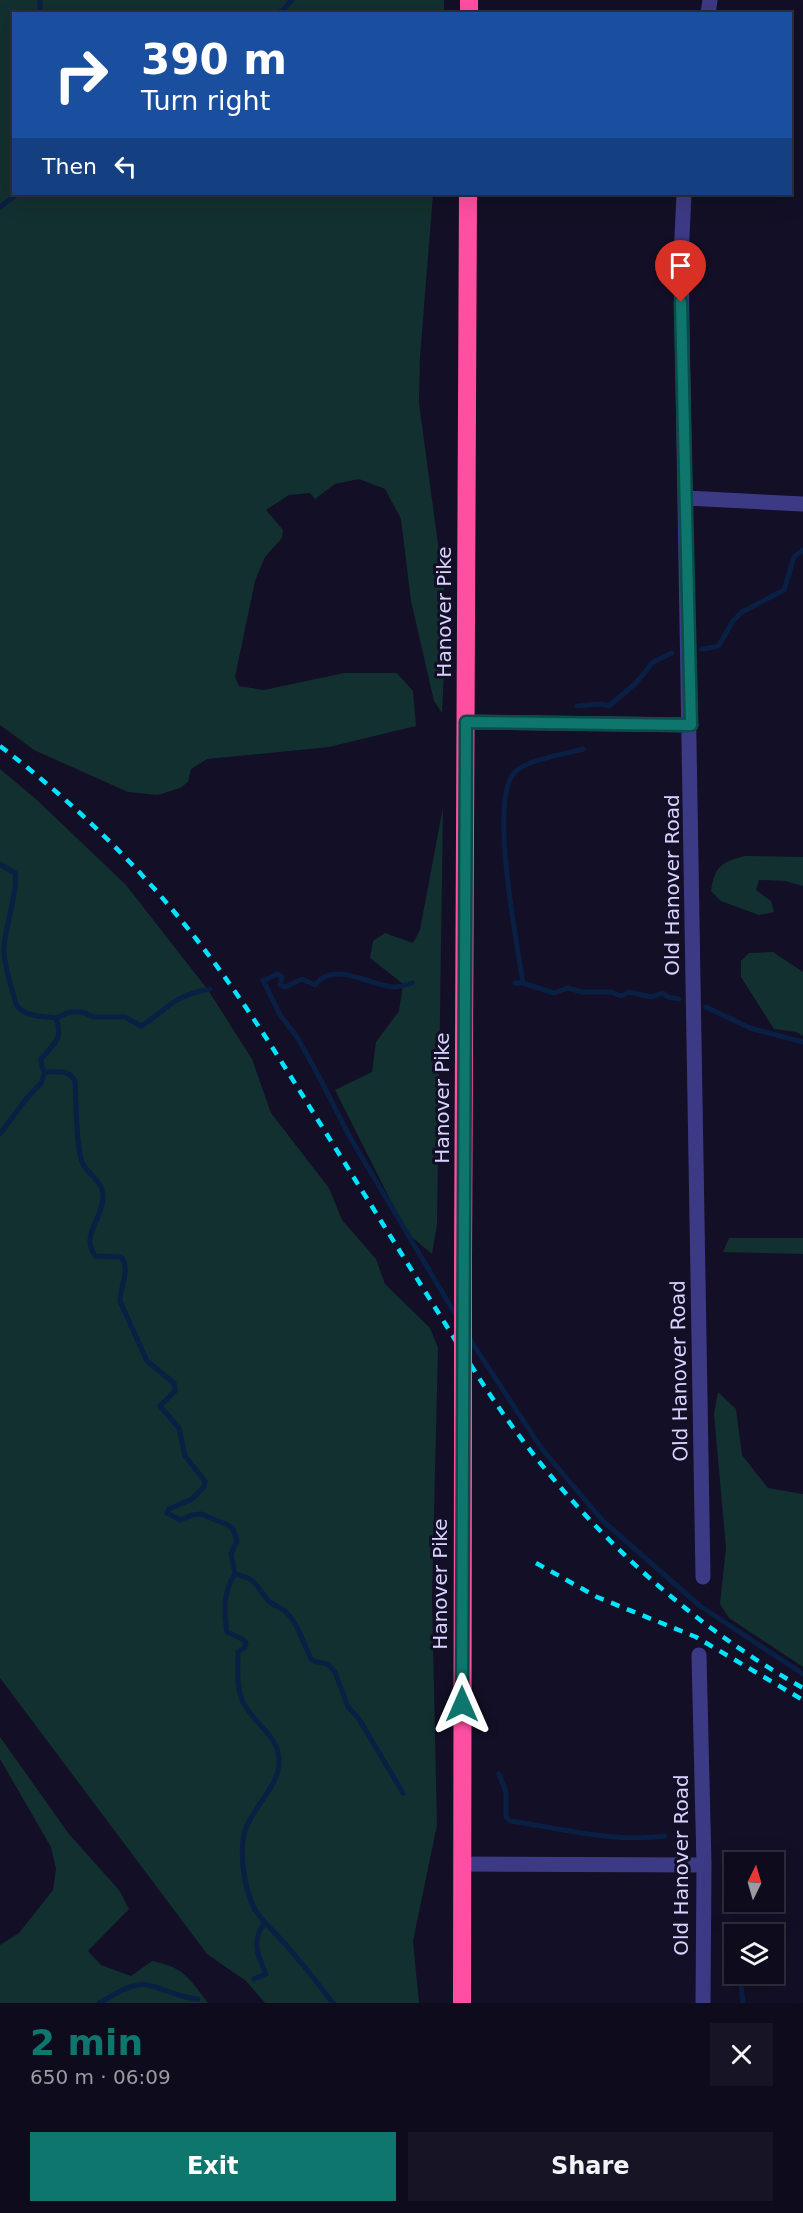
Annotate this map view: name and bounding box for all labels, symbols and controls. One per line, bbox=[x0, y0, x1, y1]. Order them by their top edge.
text: 390 m bbox=[141, 35, 287, 84]
icon: right bbox=[42, 36, 120, 114]
text: Turn right bbox=[141, 85, 270, 116]
icon: left bbox=[109, 150, 142, 183]
text: Then bbox=[42, 154, 97, 179]
pin bbox=[655, 240, 706, 302]
icon: arrive bbox=[664, 249, 697, 282]
street label: Hanover Pike bbox=[432, 546, 456, 678]
street label: Old Hanover Road bbox=[660, 794, 684, 976]
street label: Hanover Pike bbox=[430, 1032, 454, 1164]
street label: Old Hanover Road bbox=[665, 1280, 693, 1462]
street label: Hanover Pike bbox=[428, 1518, 452, 1650]
position arrow bbox=[430, 1672, 494, 1736]
street label: Old Hanover Road bbox=[669, 1774, 693, 1956]
north arrow bbox=[724, 1852, 784, 1912]
map controls bbox=[724, 1852, 784, 1984]
button: layers bbox=[724, 1924, 784, 1984]
text: 2 min bbox=[30, 2022, 143, 2063]
button: close bbox=[710, 2023, 773, 2086]
text: 650 m · 06:09 bbox=[30, 2065, 171, 2089]
button: Exit bbox=[30, 2132, 396, 2201]
button: Share bbox=[408, 2132, 773, 2201]

